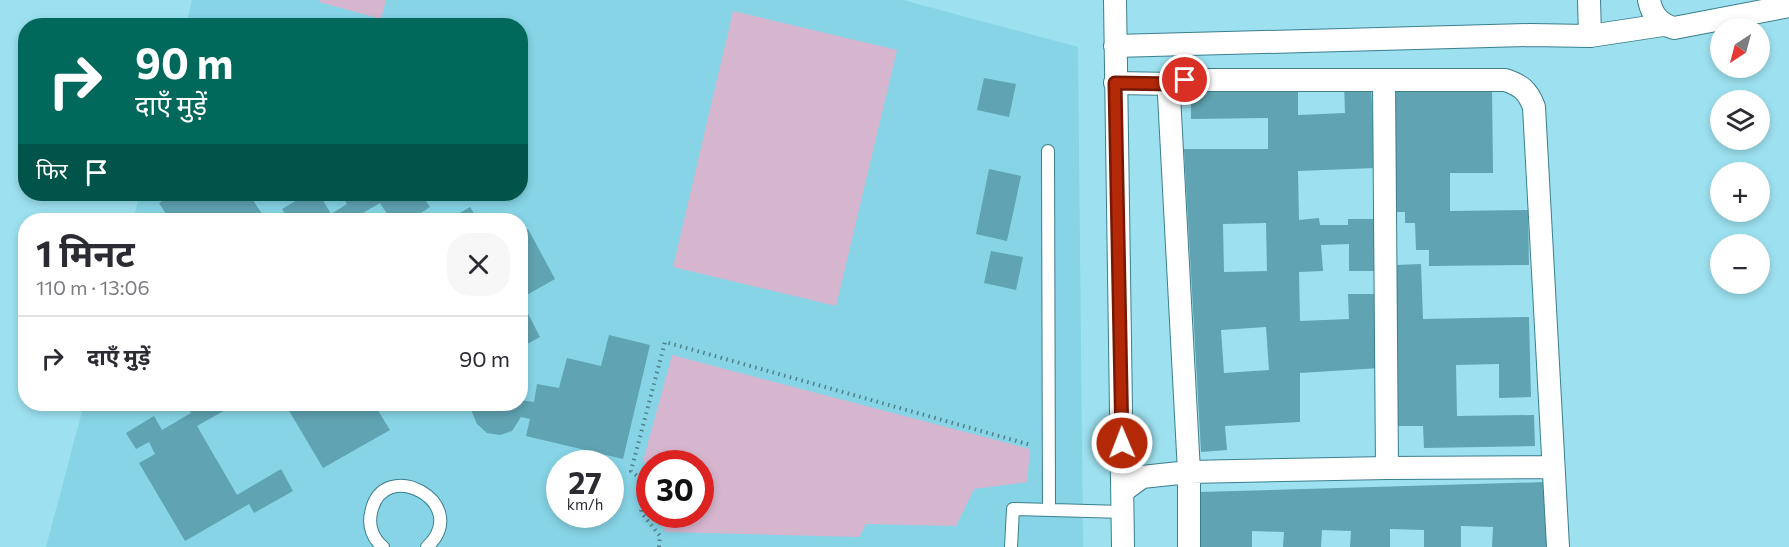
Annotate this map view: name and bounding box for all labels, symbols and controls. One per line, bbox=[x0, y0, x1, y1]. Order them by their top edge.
north arrow bbox=[1710, 18, 1770, 78]
map controls bbox=[1710, 18, 1770, 294]
text: 90 m bbox=[135, 36, 234, 88]
icon: right bbox=[36, 42, 114, 120]
pin bbox=[1159, 54, 1210, 105]
icon: arrive bbox=[1168, 63, 1201, 96]
text: दाएँ मुड़ें bbox=[135, 88, 207, 121]
button: layers bbox=[1710, 90, 1770, 150]
icon: arrive bbox=[80, 156, 113, 189]
text: फिर bbox=[36, 157, 68, 184]
button: + bbox=[1710, 162, 1770, 222]
text: 1 मिनट bbox=[36, 230, 135, 274]
button: close bbox=[447, 233, 510, 296]
button: − bbox=[1710, 234, 1770, 294]
text: 110 m · 13:06 bbox=[36, 275, 150, 299]
icon: right bbox=[36, 342, 69, 375]
text: दाएँ मुड़ें bbox=[87, 343, 150, 370]
text: 90 m bbox=[459, 345, 510, 372]
position arrow bbox=[1090, 411, 1154, 475]
speed limit sign: 30 bbox=[636, 450, 714, 528]
text: 27 bbox=[568, 463, 602, 500]
text: km/h bbox=[567, 495, 603, 513]

